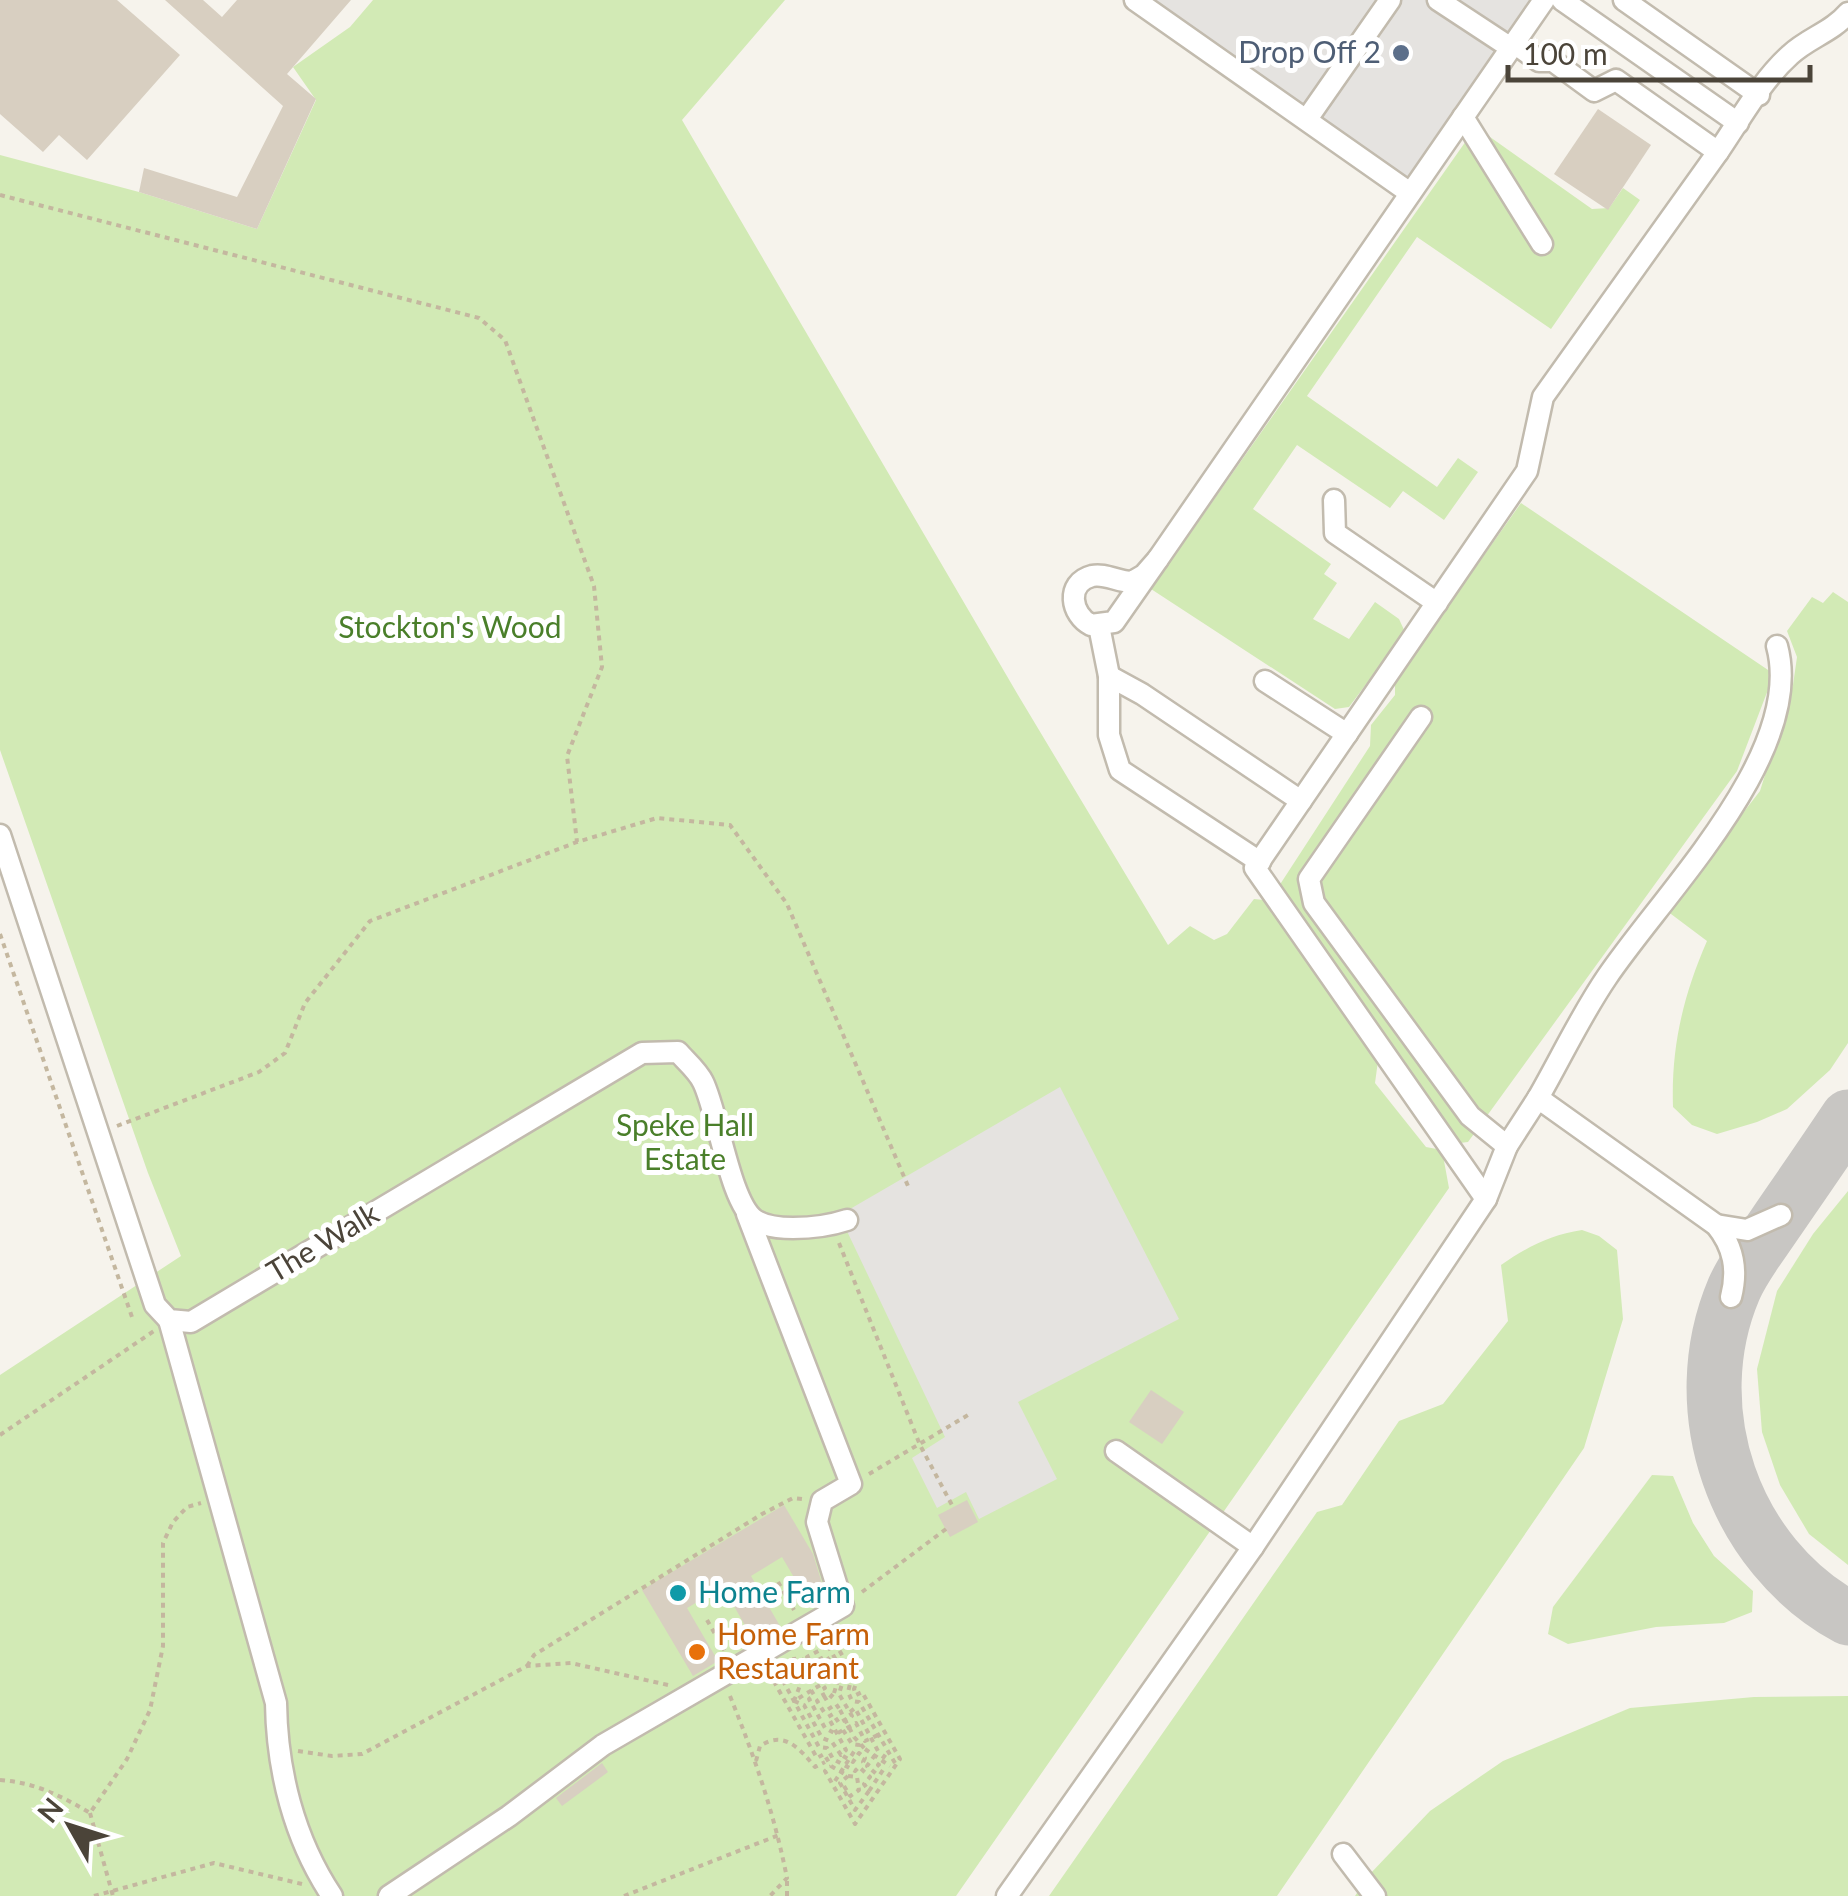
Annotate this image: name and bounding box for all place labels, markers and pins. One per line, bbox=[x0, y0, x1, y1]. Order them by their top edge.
place label: Drop Off 2 bbox=[1238, 33, 1381, 69]
marker: Drop Off 2 bbox=[1390, 42, 1412, 64]
place label: Home Farm bbox=[698, 1573, 851, 1609]
marker: Home Farm bbox=[667, 1582, 689, 1604]
place label: Home Farm Restaurant bbox=[717, 1615, 870, 1685]
marker: Home Farm Restaurant bbox=[686, 1641, 708, 1663]

